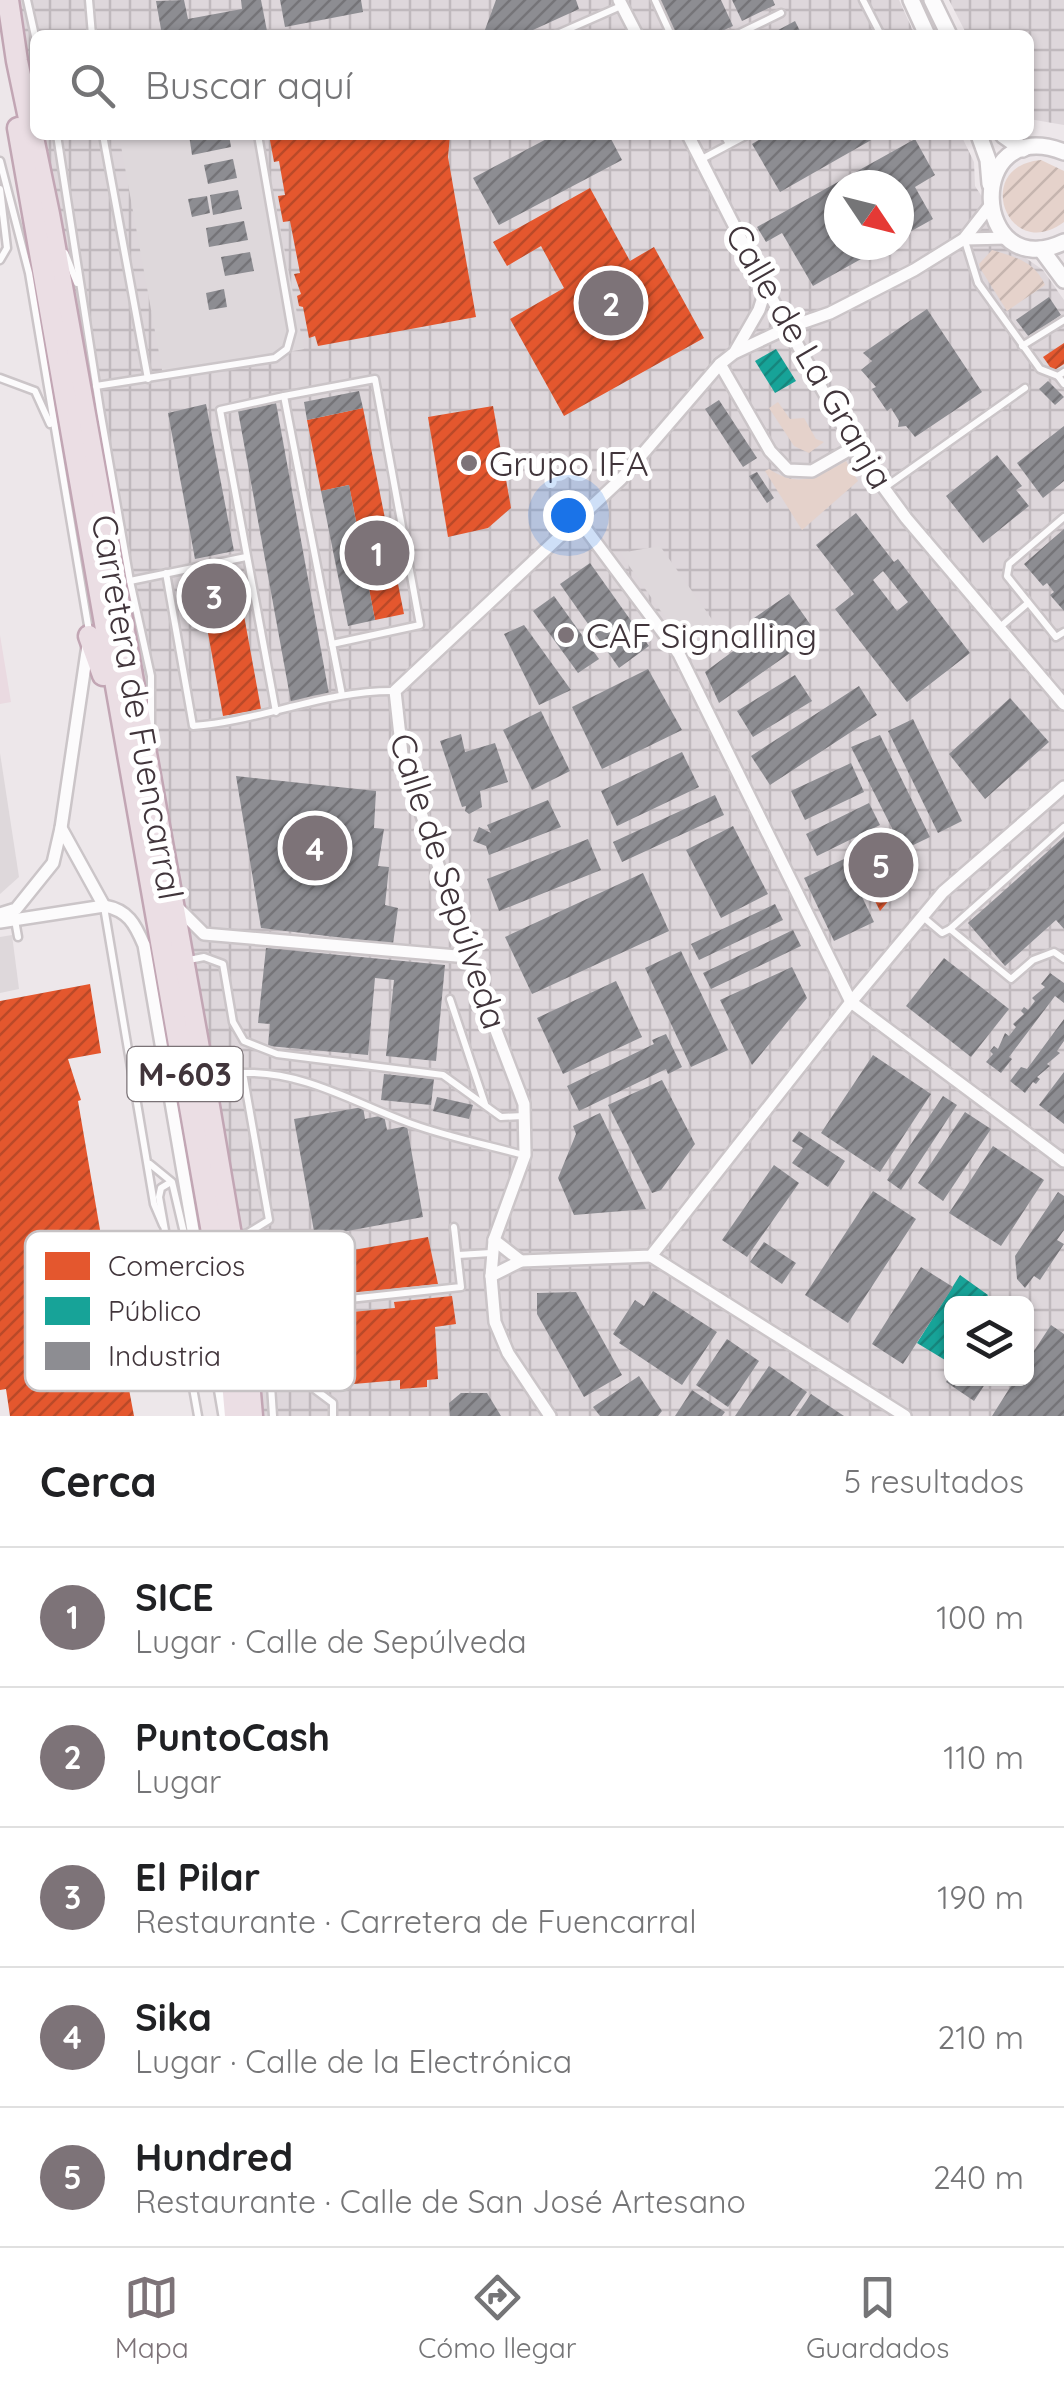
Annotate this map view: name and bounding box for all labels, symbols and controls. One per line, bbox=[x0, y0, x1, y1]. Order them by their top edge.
search box bbox=[30, 30, 1034, 140]
icon: search bbox=[65, 58, 120, 113]
text: Buscar aquí bbox=[145, 61, 353, 109]
north arrow bbox=[824, 170, 914, 260]
street label: Calle de La Granja bbox=[716, 216, 904, 496]
pin: 2 bbox=[578, 266, 644, 340]
place label: Grupo IFA bbox=[489, 441, 649, 485]
marker: Grupo IFA bbox=[458, 452, 480, 474]
your location bbox=[543, 490, 594, 541]
street label: Carretera de Fuencarral bbox=[82, 511, 194, 903]
pin: 1 bbox=[344, 516, 410, 590]
pin: 3 bbox=[182, 558, 246, 634]
place label: CAF Signalling bbox=[586, 613, 817, 657]
marker: CAF Signalling bbox=[555, 624, 577, 646]
street label: Calle de Sepúlveda bbox=[380, 728, 518, 1034]
pin: 4 bbox=[282, 810, 348, 886]
pin: 5 bbox=[848, 828, 914, 902]
road number: M-603 bbox=[128, 1047, 242, 1101]
legend bbox=[25, 1231, 355, 1391]
text: Comercios bbox=[108, 1248, 245, 1283]
text: Público bbox=[108, 1293, 201, 1328]
map controls bbox=[944, 1296, 1034, 1386]
button: layers bbox=[944, 1296, 1034, 1386]
text: Industria bbox=[108, 1338, 221, 1373]
text: Cerca bbox=[40, 1455, 157, 1508]
text: 5 resultados bbox=[844, 1461, 1024, 1501]
text: SICE bbox=[135, 1573, 214, 1621]
text: 1 bbox=[66, 1597, 79, 1637]
text: 100 m bbox=[936, 1597, 1024, 1637]
text: Lugar · Calle de Sepúlveda bbox=[135, 1621, 527, 1661]
text: PuntoCash bbox=[135, 1713, 330, 1761]
text: 2 bbox=[63, 1737, 82, 1777]
text: 110 m bbox=[943, 1737, 1024, 1777]
text: Lugar bbox=[135, 1761, 221, 1801]
text: El Pilar bbox=[135, 1853, 260, 1901]
text: 3 bbox=[64, 1877, 81, 1917]
text: 190 m bbox=[937, 1877, 1024, 1917]
text: Restaurante · Carretera de Fuencarral bbox=[135, 1901, 697, 1941]
text: Sika bbox=[135, 1993, 212, 2041]
text: 4 bbox=[63, 2017, 82, 2057]
text: 210 m bbox=[937, 2017, 1024, 2057]
text: Lugar · Calle de la Electrónica bbox=[135, 2041, 572, 2081]
text: Hundred bbox=[135, 2133, 293, 2181]
text: 5 bbox=[63, 2157, 82, 2197]
text: 240 m bbox=[933, 2157, 1024, 2197]
text: Restaurante · Calle de San José Artesano bbox=[135, 2181, 746, 2221]
tab: Mapa bbox=[115, 2270, 189, 2365]
tab: Cómo llegar bbox=[418, 2270, 577, 2365]
tab: Guardados bbox=[806, 2270, 949, 2365]

